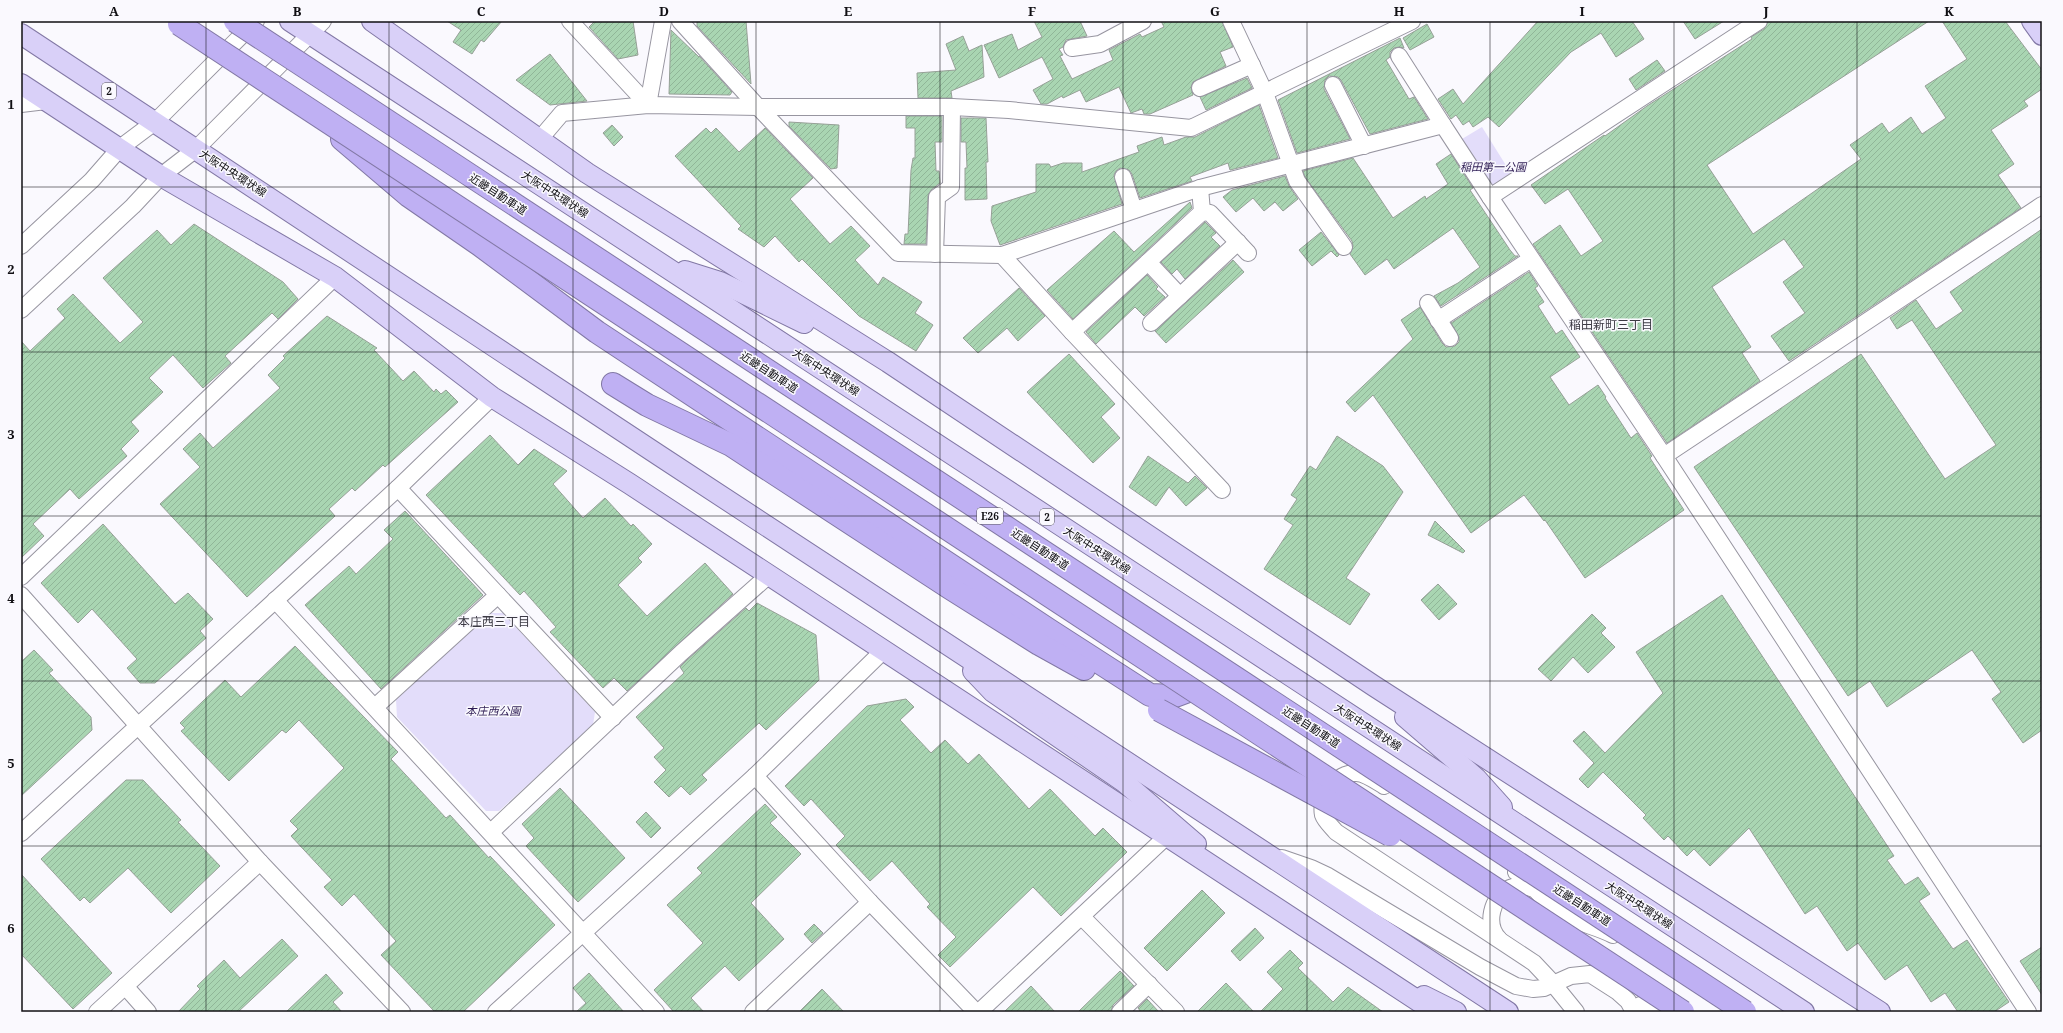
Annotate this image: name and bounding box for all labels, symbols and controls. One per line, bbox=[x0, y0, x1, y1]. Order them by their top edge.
text: A bbox=[109, 2, 119, 20]
text: B bbox=[293, 2, 302, 20]
text: C bbox=[477, 2, 486, 20]
text: D bbox=[659, 2, 669, 20]
text: E bbox=[844, 2, 853, 20]
text: F bbox=[1028, 2, 1036, 20]
text: G bbox=[1210, 2, 1220, 20]
text: H bbox=[1394, 2, 1405, 20]
text: I bbox=[1579, 2, 1585, 20]
text: J bbox=[1762, 2, 1769, 20]
text: K bbox=[1944, 2, 1954, 20]
road number: 2 bbox=[102, 83, 116, 99]
text: 1 bbox=[7, 95, 15, 113]
street label: 大阪中央環状線 bbox=[197, 145, 270, 200]
park label: 稲田第一公園 bbox=[1460, 159, 1528, 174]
street label: 大阪中央環状線 bbox=[519, 166, 592, 221]
street label: 近畿自動車道 bbox=[467, 169, 530, 218]
text: 2 bbox=[7, 260, 15, 278]
district label: 稲田新町三丁目 bbox=[1569, 316, 1653, 333]
street label: 大阪中央環状線 bbox=[790, 344, 863, 399]
street label: 近畿自動車道 bbox=[738, 347, 801, 396]
text: 3 bbox=[7, 425, 15, 443]
road number: E26 bbox=[977, 508, 1003, 524]
road number: 2 bbox=[1040, 509, 1054, 525]
street label: 大阪中央環状線 bbox=[1061, 522, 1134, 577]
street label: 近畿自動車道 bbox=[1009, 524, 1072, 573]
text: 4 bbox=[7, 589, 15, 607]
district label: 本庄西三丁目 bbox=[458, 613, 530, 630]
street label: 大阪中央環状線 bbox=[1332, 699, 1405, 754]
street label: 近畿自動車道 bbox=[1280, 702, 1343, 751]
park label: 本庄西公園 bbox=[466, 703, 522, 718]
text: 5 bbox=[7, 754, 15, 772]
street label: 大阪中央環状線 bbox=[1603, 877, 1676, 932]
street label: 近畿自動車道 bbox=[1551, 880, 1614, 929]
text: 6 bbox=[7, 919, 15, 937]

